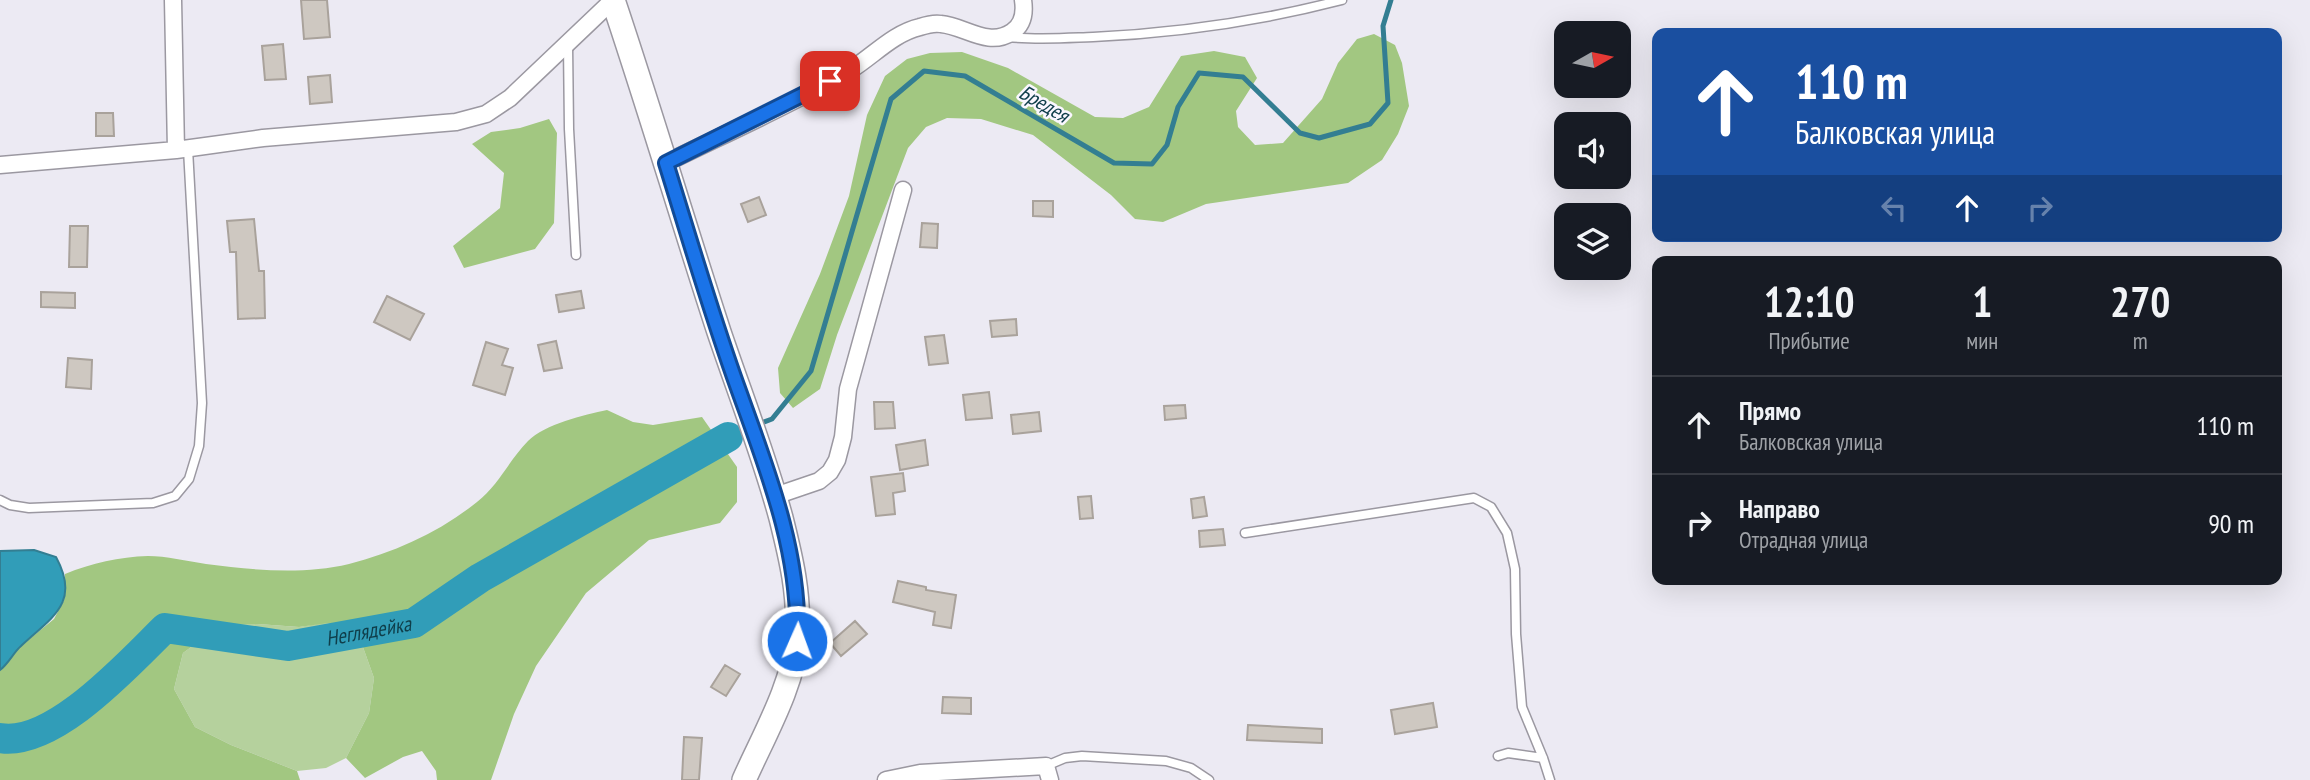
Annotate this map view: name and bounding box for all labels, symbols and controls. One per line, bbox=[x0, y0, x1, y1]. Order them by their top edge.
north arrow bbox=[1554, 21, 1631, 98]
map controls bbox=[1554, 21, 1631, 280]
text: 110 m bbox=[1795, 49, 1908, 113]
pin bbox=[800, 51, 860, 111]
icon: ahead bbox=[1680, 56, 1771, 147]
icon: arrive bbox=[811, 62, 849, 100]
water label: Бредея bbox=[1015, 79, 1075, 129]
text: Балковская улица bbox=[1795, 111, 1995, 153]
button: sound bbox=[1554, 112, 1631, 189]
icon: left bbox=[1875, 189, 1913, 227]
icon: ahead bbox=[1948, 189, 1986, 227]
icon: right bbox=[2021, 189, 2059, 227]
button: layers bbox=[1554, 203, 1631, 280]
text: 12:10 bbox=[1764, 274, 1855, 329]
text: 1 bbox=[1972, 274, 1992, 329]
text: 270 bbox=[2110, 274, 2170, 329]
text: Прибытие bbox=[1768, 326, 1850, 355]
text: мин bbox=[1966, 326, 1998, 355]
text: m bbox=[2133, 326, 2148, 355]
text: Прямо bbox=[1739, 394, 1801, 427]
icon: ahead bbox=[1680, 406, 1718, 444]
text: 110 m bbox=[2196, 409, 2254, 442]
text: Балковская улица bbox=[1739, 427, 1883, 456]
text: Направо bbox=[1739, 492, 1820, 525]
icon: right bbox=[1680, 504, 1718, 542]
text: 90 m bbox=[2208, 507, 2254, 540]
text: Отрадная улица bbox=[1739, 525, 1868, 554]
position arrow bbox=[760, 604, 834, 678]
water label: Неглядейка bbox=[323, 610, 415, 652]

